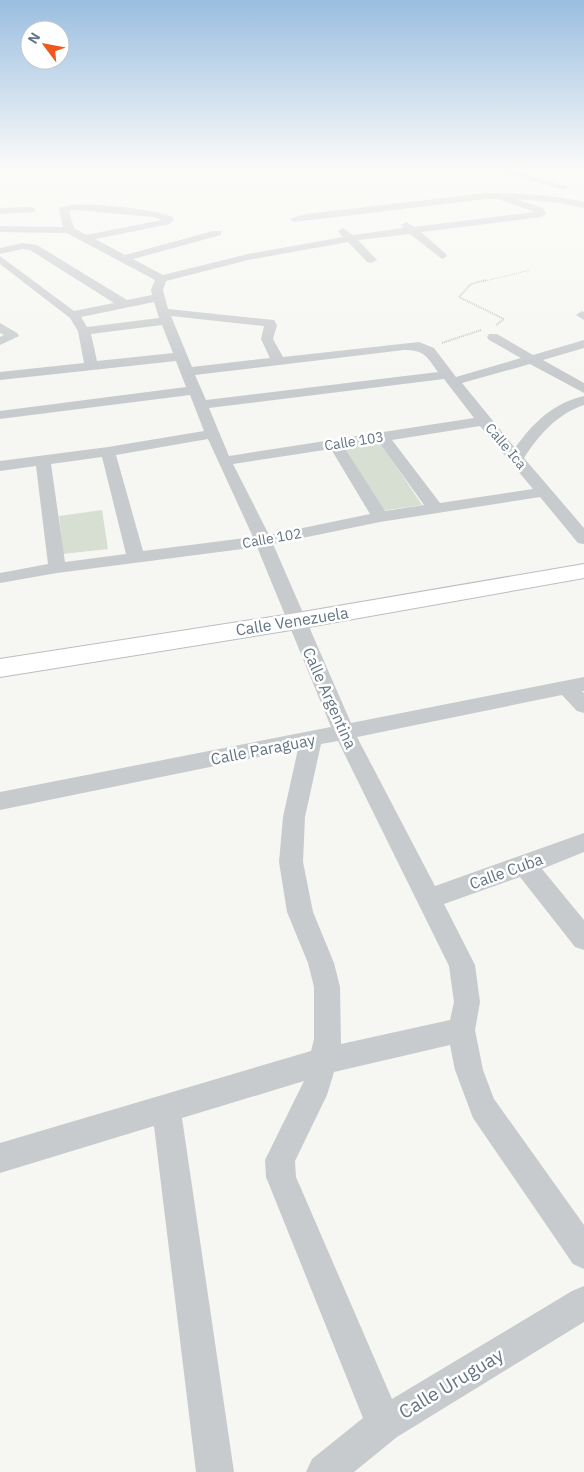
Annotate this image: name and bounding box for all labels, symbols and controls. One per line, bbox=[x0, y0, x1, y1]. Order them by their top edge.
north arrow bbox=[20, 20, 70, 70]
text: N bbox=[24, 29, 44, 47]
street label: Calle Ica bbox=[482, 419, 531, 473]
street label: Calle 103 bbox=[323, 427, 385, 455]
street label: Calle 102 bbox=[241, 524, 303, 552]
street label: Calle Venezuela bbox=[234, 602, 350, 640]
street label: Calle Argentina bbox=[299, 644, 361, 752]
street label: Calle Paraguay bbox=[209, 729, 317, 769]
street label: Calle Cuba bbox=[467, 848, 546, 893]
street label: Calle Uruguay bbox=[394, 1342, 508, 1424]

